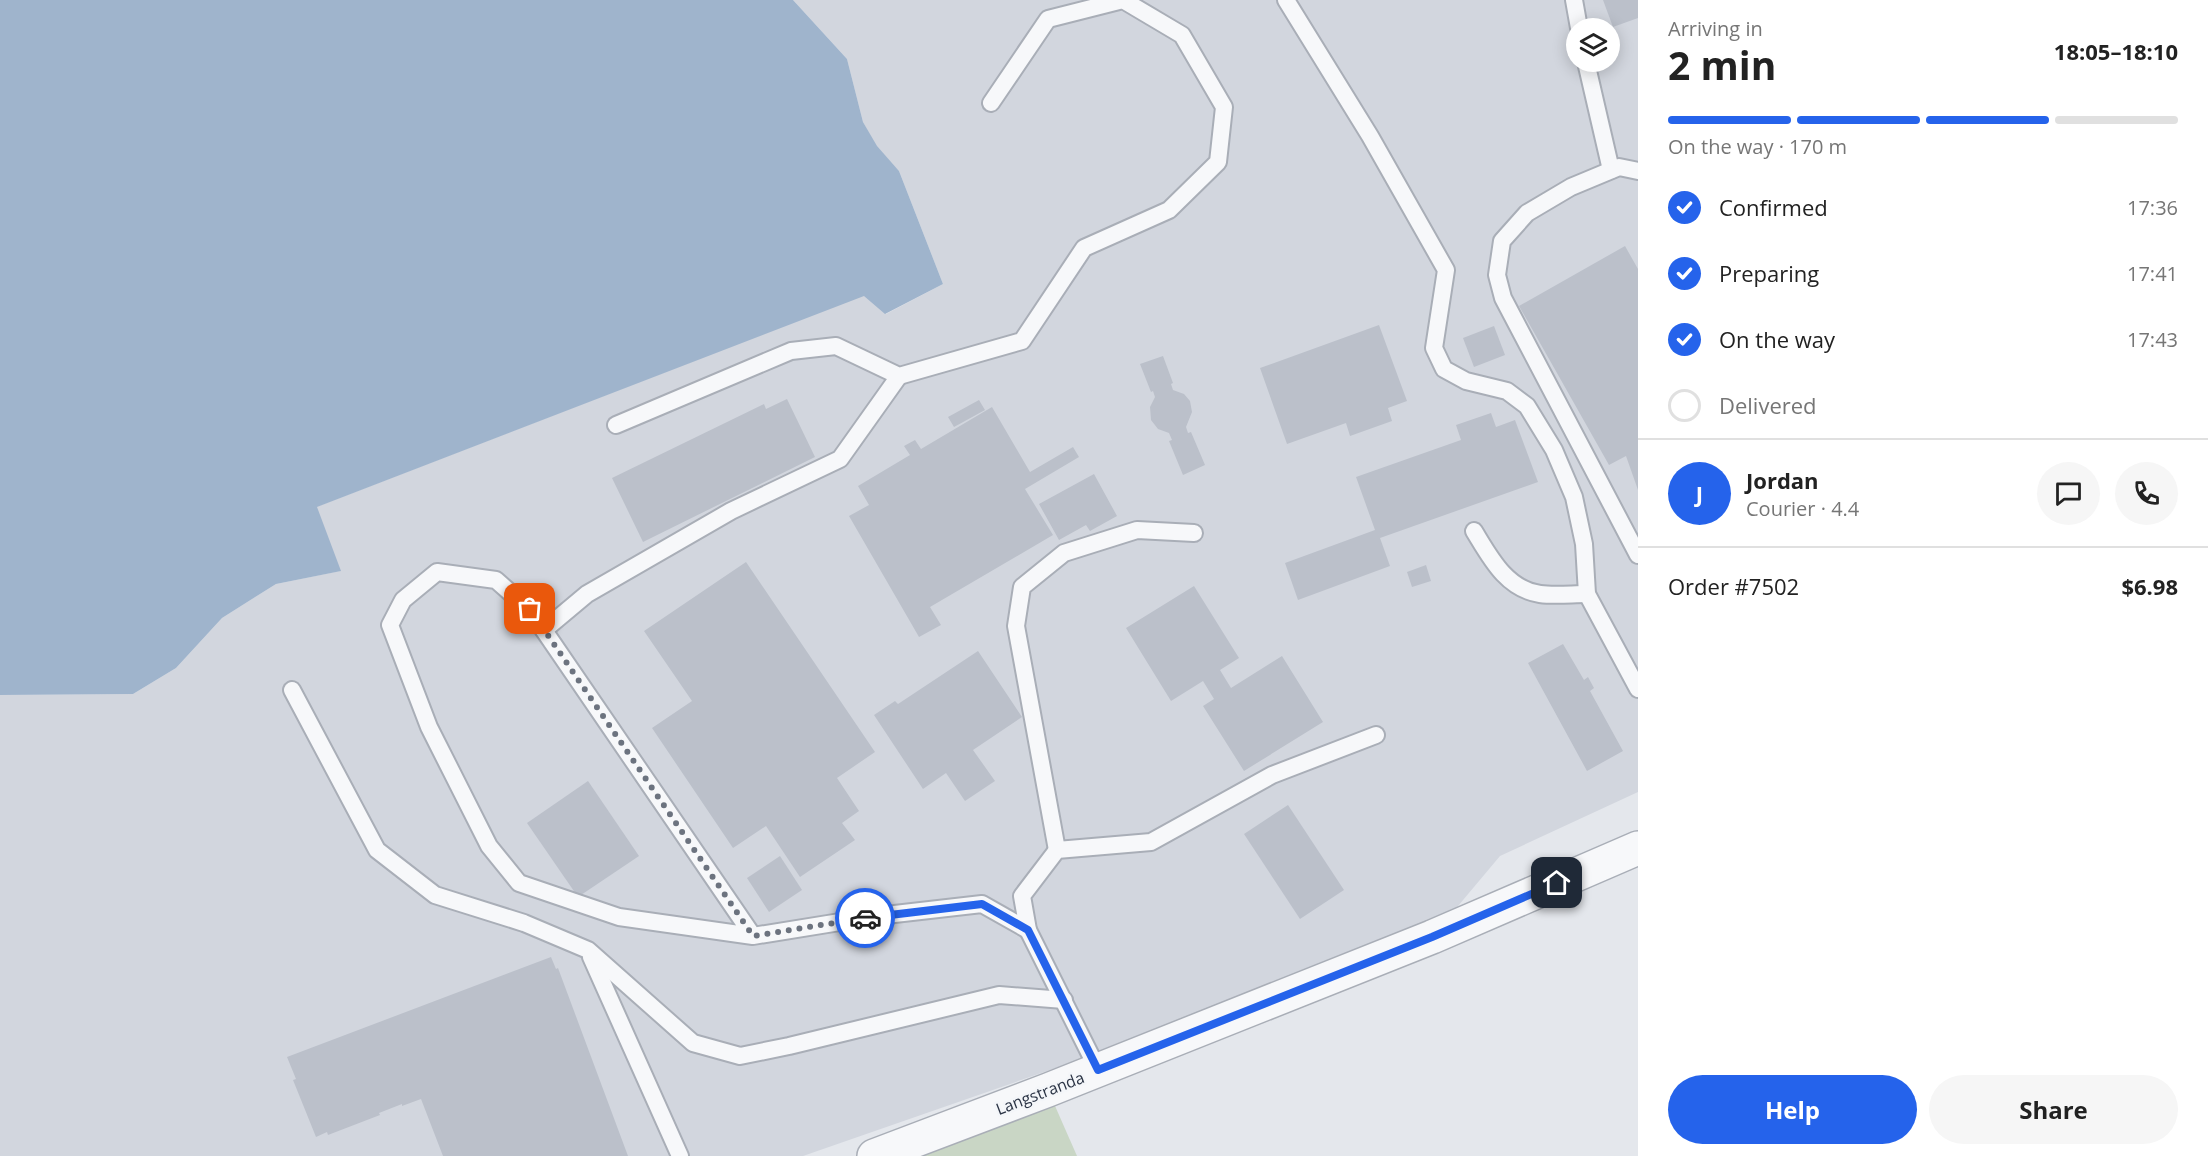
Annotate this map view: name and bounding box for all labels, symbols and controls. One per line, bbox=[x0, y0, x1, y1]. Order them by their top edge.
text: Arriving in bbox=[1668, 15, 1763, 42]
map controls bbox=[1566, 18, 1620, 72]
button: layers bbox=[1566, 18, 1620, 72]
text: 18:05–18:10 bbox=[2054, 36, 2178, 66]
text: 2 min bbox=[1668, 38, 1776, 91]
text: On the way · 170 m bbox=[1668, 133, 1847, 160]
icon: check bbox=[1668, 191, 1701, 224]
text: Confirmed bbox=[1719, 192, 1828, 222]
text: 17:36 bbox=[2127, 194, 2178, 221]
icon: check bbox=[1668, 257, 1701, 290]
text: Preparing bbox=[1719, 258, 1819, 288]
text: 17:41 bbox=[2127, 260, 2178, 287]
icon: check bbox=[1668, 323, 1701, 356]
text: On the way bbox=[1719, 324, 1835, 354]
text: 17:43 bbox=[2127, 326, 2178, 353]
text: Delivered bbox=[1719, 390, 1817, 420]
button: chat bbox=[2037, 462, 2100, 525]
button: phone bbox=[2115, 462, 2178, 525]
text: Jordan bbox=[1746, 465, 1819, 495]
text: J bbox=[1696, 478, 1703, 508]
text: Courier · 4.4 bbox=[1746, 495, 1859, 522]
text: Order #7502 bbox=[1668, 571, 1799, 601]
text: $6.98 bbox=[2121, 571, 2178, 601]
pin bbox=[504, 583, 555, 634]
icon: bag bbox=[513, 592, 546, 625]
pin bbox=[1531, 857, 1582, 908]
icon: home bbox=[1540, 866, 1573, 899]
courier bbox=[835, 888, 895, 948]
icon: car bbox=[849, 902, 882, 935]
street label: Langstranda bbox=[993, 1066, 1087, 1120]
button: Help bbox=[1668, 1075, 1917, 1144]
button: Share bbox=[1929, 1075, 2178, 1144]

